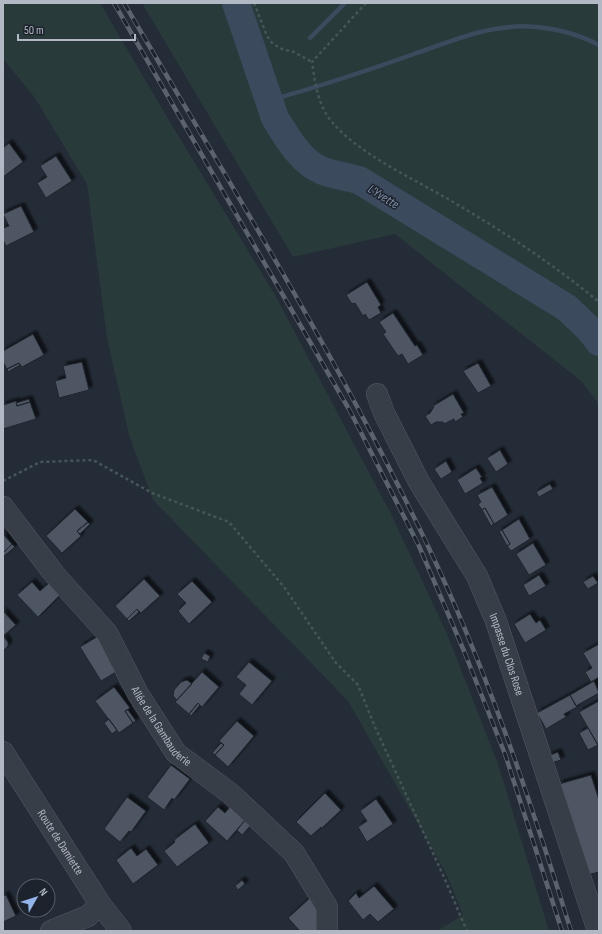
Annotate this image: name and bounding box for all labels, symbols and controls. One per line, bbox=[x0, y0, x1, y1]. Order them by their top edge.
scale bar bbox=[18, 16, 135, 42]
text: 50 m bbox=[24, 23, 44, 38]
water label: L'Yvette bbox=[365, 181, 402, 213]
street label: Impasse du Clos Rose bbox=[486, 611, 527, 698]
street label: Allée de la Gambauderie bbox=[127, 683, 194, 770]
street label: Route de Damiette bbox=[34, 807, 87, 878]
north arrow bbox=[16, 878, 56, 918]
text: N bbox=[36, 886, 50, 898]

